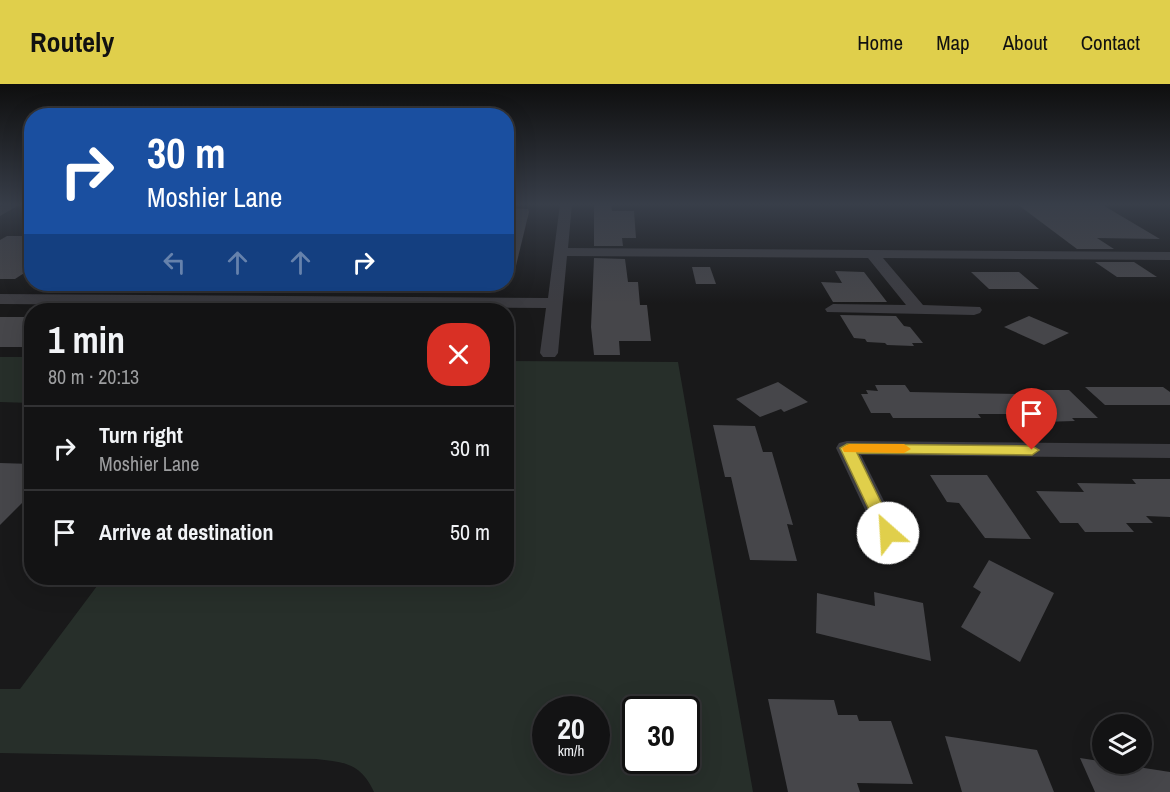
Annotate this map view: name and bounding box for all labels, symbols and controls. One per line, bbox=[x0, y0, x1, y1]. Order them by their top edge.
text: Routely bbox=[30, 23, 114, 61]
text: Home bbox=[857, 28, 903, 57]
text: Map bbox=[936, 28, 970, 57]
text: About bbox=[1003, 28, 1048, 57]
text: Contact bbox=[1081, 28, 1140, 57]
text: 30 m bbox=[147, 125, 226, 181]
icon: right bbox=[48, 132, 126, 210]
text: Moshier Lane bbox=[147, 179, 282, 215]
icon: left bbox=[158, 246, 191, 279]
icon: ahead bbox=[221, 246, 254, 279]
icon: ahead bbox=[284, 246, 317, 279]
icon: right bbox=[347, 246, 380, 279]
text: 1 min bbox=[48, 316, 125, 364]
button: close bbox=[427, 323, 490, 386]
text: 80 m · 20:13 bbox=[48, 363, 139, 390]
pin bbox=[1006, 388, 1057, 450]
icon: arrive bbox=[1015, 397, 1048, 430]
text: Turn right bbox=[99, 420, 183, 450]
icon: right bbox=[48, 432, 81, 465]
text: 30 m bbox=[450, 433, 490, 463]
text: Moshier Lane bbox=[99, 450, 199, 477]
position arrow bbox=[856, 501, 920, 565]
icon: arrive bbox=[48, 516, 81, 549]
text: Arrive at destination bbox=[99, 517, 273, 547]
text: 50 m bbox=[450, 517, 490, 547]
speed limit sign: 30 bbox=[622, 696, 700, 774]
text: 20 bbox=[557, 708, 585, 748]
map controls bbox=[1092, 714, 1152, 774]
button: layers bbox=[1092, 714, 1152, 774]
text: km/h bbox=[558, 740, 584, 761]

